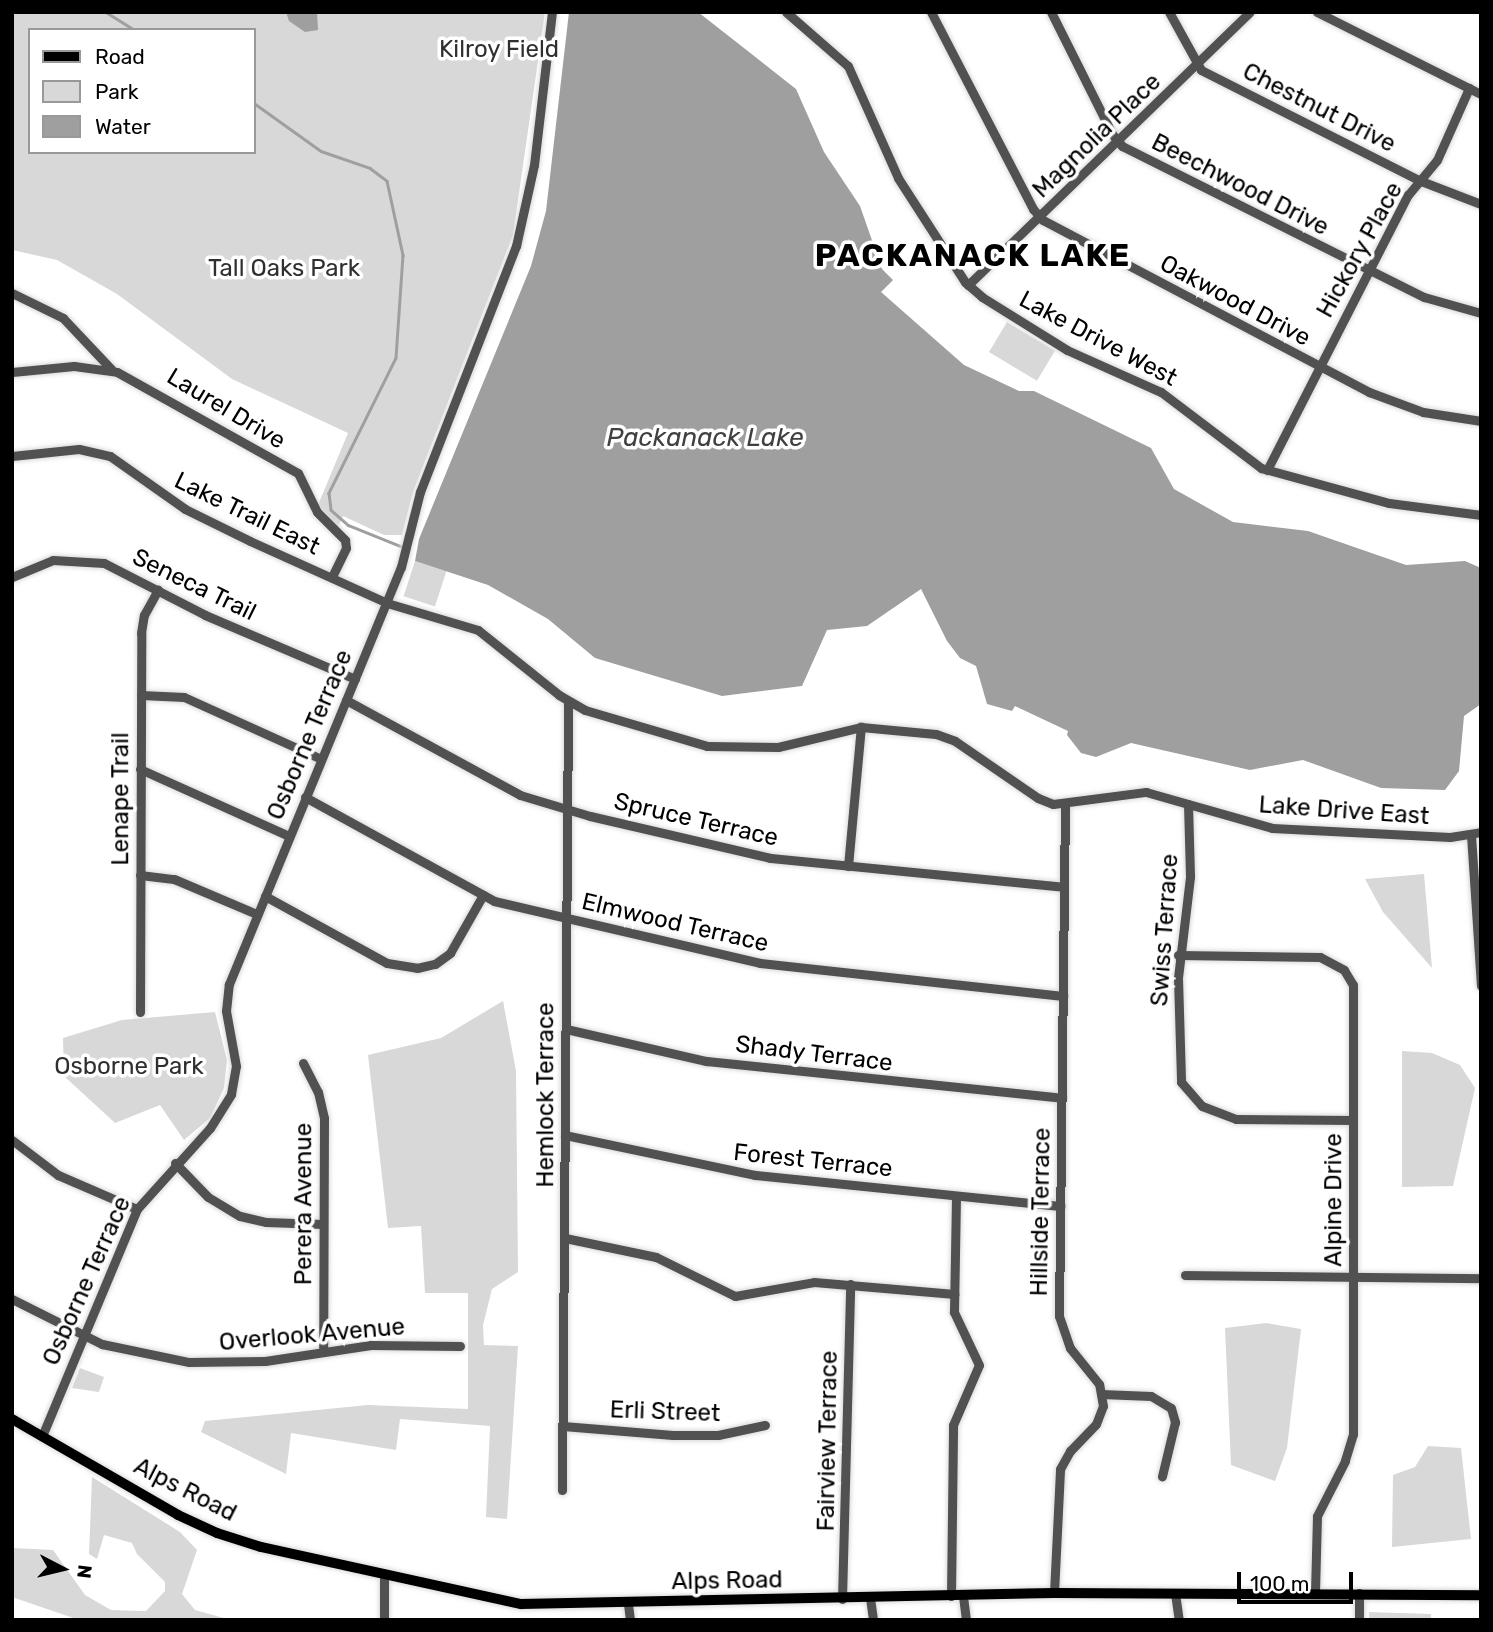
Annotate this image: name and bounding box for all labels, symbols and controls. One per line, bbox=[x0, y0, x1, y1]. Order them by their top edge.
legend bbox=[28, 28, 256, 154]
park label: Kilroy Field bbox=[439, 36, 559, 64]
text: Road bbox=[95, 44, 145, 69]
street label: Chestnut Drive bbox=[1238, 57, 1400, 159]
street label: Magnolia Place bbox=[1027, 68, 1167, 204]
text: Park bbox=[95, 79, 139, 104]
text: Water bbox=[95, 114, 151, 139]
street label: Beechwood Drive bbox=[1147, 128, 1333, 242]
street label: Hickory Place bbox=[1311, 177, 1409, 323]
district label: PACKANACK LAKE bbox=[816, 236, 1130, 274]
street label: Oakwood Drive bbox=[1155, 249, 1315, 353]
park label: Tall Oaks Park bbox=[208, 255, 360, 283]
street label: Lake Drive West bbox=[1014, 285, 1182, 393]
street label: Laurel Drive bbox=[162, 362, 290, 456]
water label: Packanack Lake bbox=[606, 422, 804, 454]
street label: Lake Trail East bbox=[169, 466, 325, 562]
street label: Seneca Trail bbox=[127, 543, 261, 627]
street label: Osborne Terrace bbox=[261, 645, 359, 825]
street label: Lenape Trail bbox=[107, 732, 135, 866]
street label: Spruce Terrace bbox=[611, 787, 781, 853]
street label: Lake Drive East bbox=[1258, 791, 1430, 831]
street label: Swiss Terrace bbox=[1145, 853, 1185, 1007]
street label: Elmwood Terrace bbox=[579, 887, 771, 959]
street label: Hemlock Terrace bbox=[532, 1002, 560, 1188]
street label: Shady Terrace bbox=[733, 1030, 895, 1078]
park label: Osborne Park bbox=[54, 1053, 204, 1081]
street label: Perera Avenue bbox=[290, 1122, 318, 1286]
street label: Hillside Terrace bbox=[1025, 1127, 1057, 1297]
street label: Alpine Drive bbox=[1320, 1133, 1348, 1267]
street label: Forest Terrace bbox=[732, 1138, 894, 1184]
street label: Osborne Terrace bbox=[37, 1192, 137, 1370]
street label: Overlook Avenue bbox=[217, 1312, 407, 1358]
street label: Fairview Terrace bbox=[812, 1350, 844, 1532]
street label: Erli Street bbox=[609, 1396, 721, 1428]
street label: Alps Road bbox=[129, 1452, 241, 1528]
north arrow bbox=[28, 1534, 98, 1604]
scale bar bbox=[1241, 1558, 1356, 1602]
text: N bbox=[72, 1563, 97, 1580]
street label: Alps Road bbox=[671, 1566, 783, 1596]
text: 100 m bbox=[1250, 1571, 1309, 1596]

